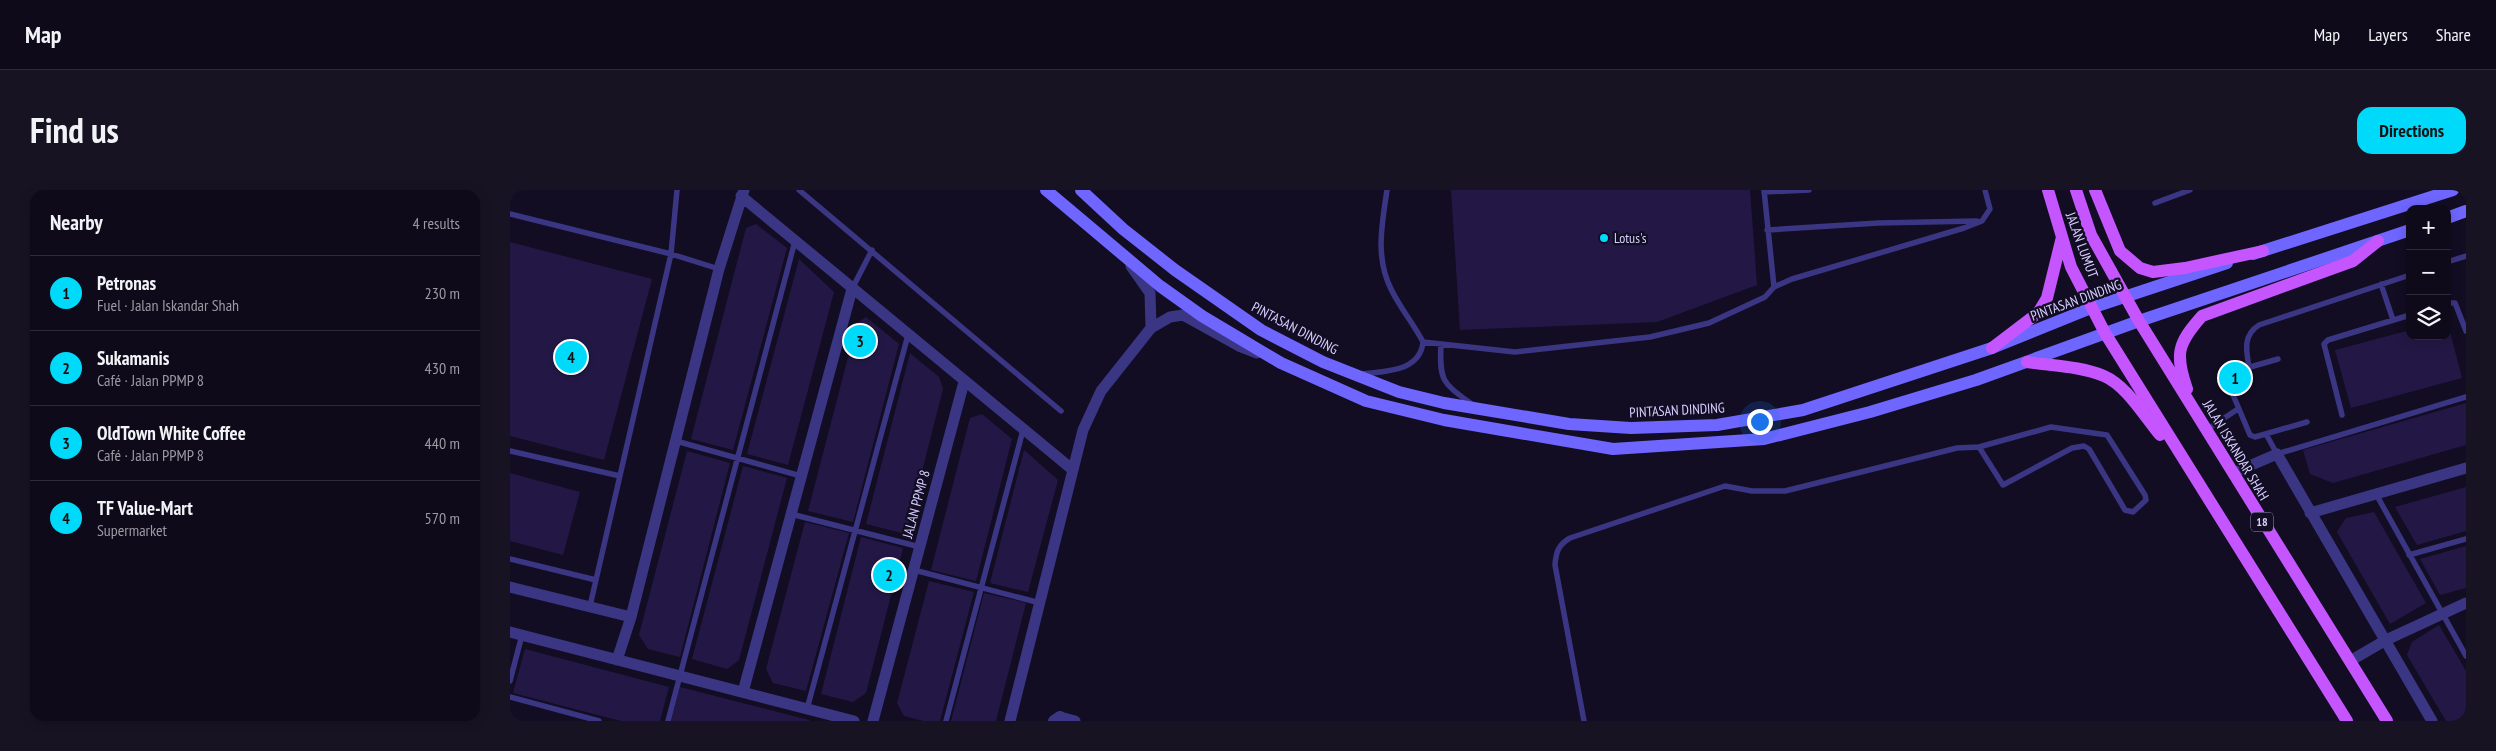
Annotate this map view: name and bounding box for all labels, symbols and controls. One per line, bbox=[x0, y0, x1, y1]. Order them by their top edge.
text: Map bbox=[25, 19, 62, 50]
text: Map bbox=[2314, 23, 2340, 46]
text: Layers bbox=[2368, 23, 2408, 46]
text: Share bbox=[2436, 23, 2471, 46]
text: Find us bbox=[30, 107, 119, 153]
button: Directions bbox=[2357, 107, 2466, 154]
map controls bbox=[2406, 205, 2451, 340]
button: + bbox=[2406, 205, 2451, 250]
text: Nearby bbox=[50, 209, 103, 236]
street label: JALAN LUMUT bbox=[2061, 209, 2102, 281]
text: 4 results bbox=[413, 213, 460, 233]
place label: Lotus's bbox=[1614, 229, 1647, 247]
marker: Lotus's bbox=[1598, 232, 1610, 244]
button: − bbox=[2406, 250, 2451, 295]
text: Petronas bbox=[97, 271, 156, 295]
street label: PINTASAN DINDING bbox=[2028, 275, 2124, 325]
text: 1 bbox=[62, 283, 70, 303]
text: 230 m bbox=[425, 283, 460, 303]
text: Fuel · Jalan Iskandar Shah bbox=[97, 295, 239, 315]
button: layers bbox=[2406, 295, 2451, 340]
street label: PINTASAN DINDING bbox=[1249, 298, 1341, 358]
pin: 3 bbox=[844, 322, 876, 360]
pin: 4 bbox=[555, 338, 587, 376]
text: Sukamanis bbox=[97, 346, 169, 370]
text: 2 bbox=[62, 358, 70, 378]
text: 430 m bbox=[425, 358, 460, 378]
pin: 1 bbox=[2219, 359, 2251, 397]
text: Café · Jalan PPMP 8 bbox=[97, 370, 204, 390]
street label: JALAN ISKANDAR SHAH bbox=[2198, 396, 2273, 503]
street label: PINTASAN DINDING bbox=[1629, 399, 1725, 421]
your location bbox=[1747, 409, 1773, 435]
text: OldTown White Coffee bbox=[97, 421, 246, 445]
text: 3 bbox=[62, 433, 70, 453]
text: 440 m bbox=[425, 433, 460, 453]
text: Café · Jalan PPMP 8 bbox=[97, 445, 204, 465]
street label: JALAN PPMP 8 bbox=[898, 468, 934, 541]
text: TF Value-Mart bbox=[97, 496, 193, 520]
text: 4 bbox=[62, 508, 70, 528]
text: 570 m bbox=[425, 508, 460, 528]
road number: 18 bbox=[2251, 512, 2273, 532]
text: Supermarket bbox=[97, 520, 167, 540]
pin: 2 bbox=[873, 556, 905, 594]

